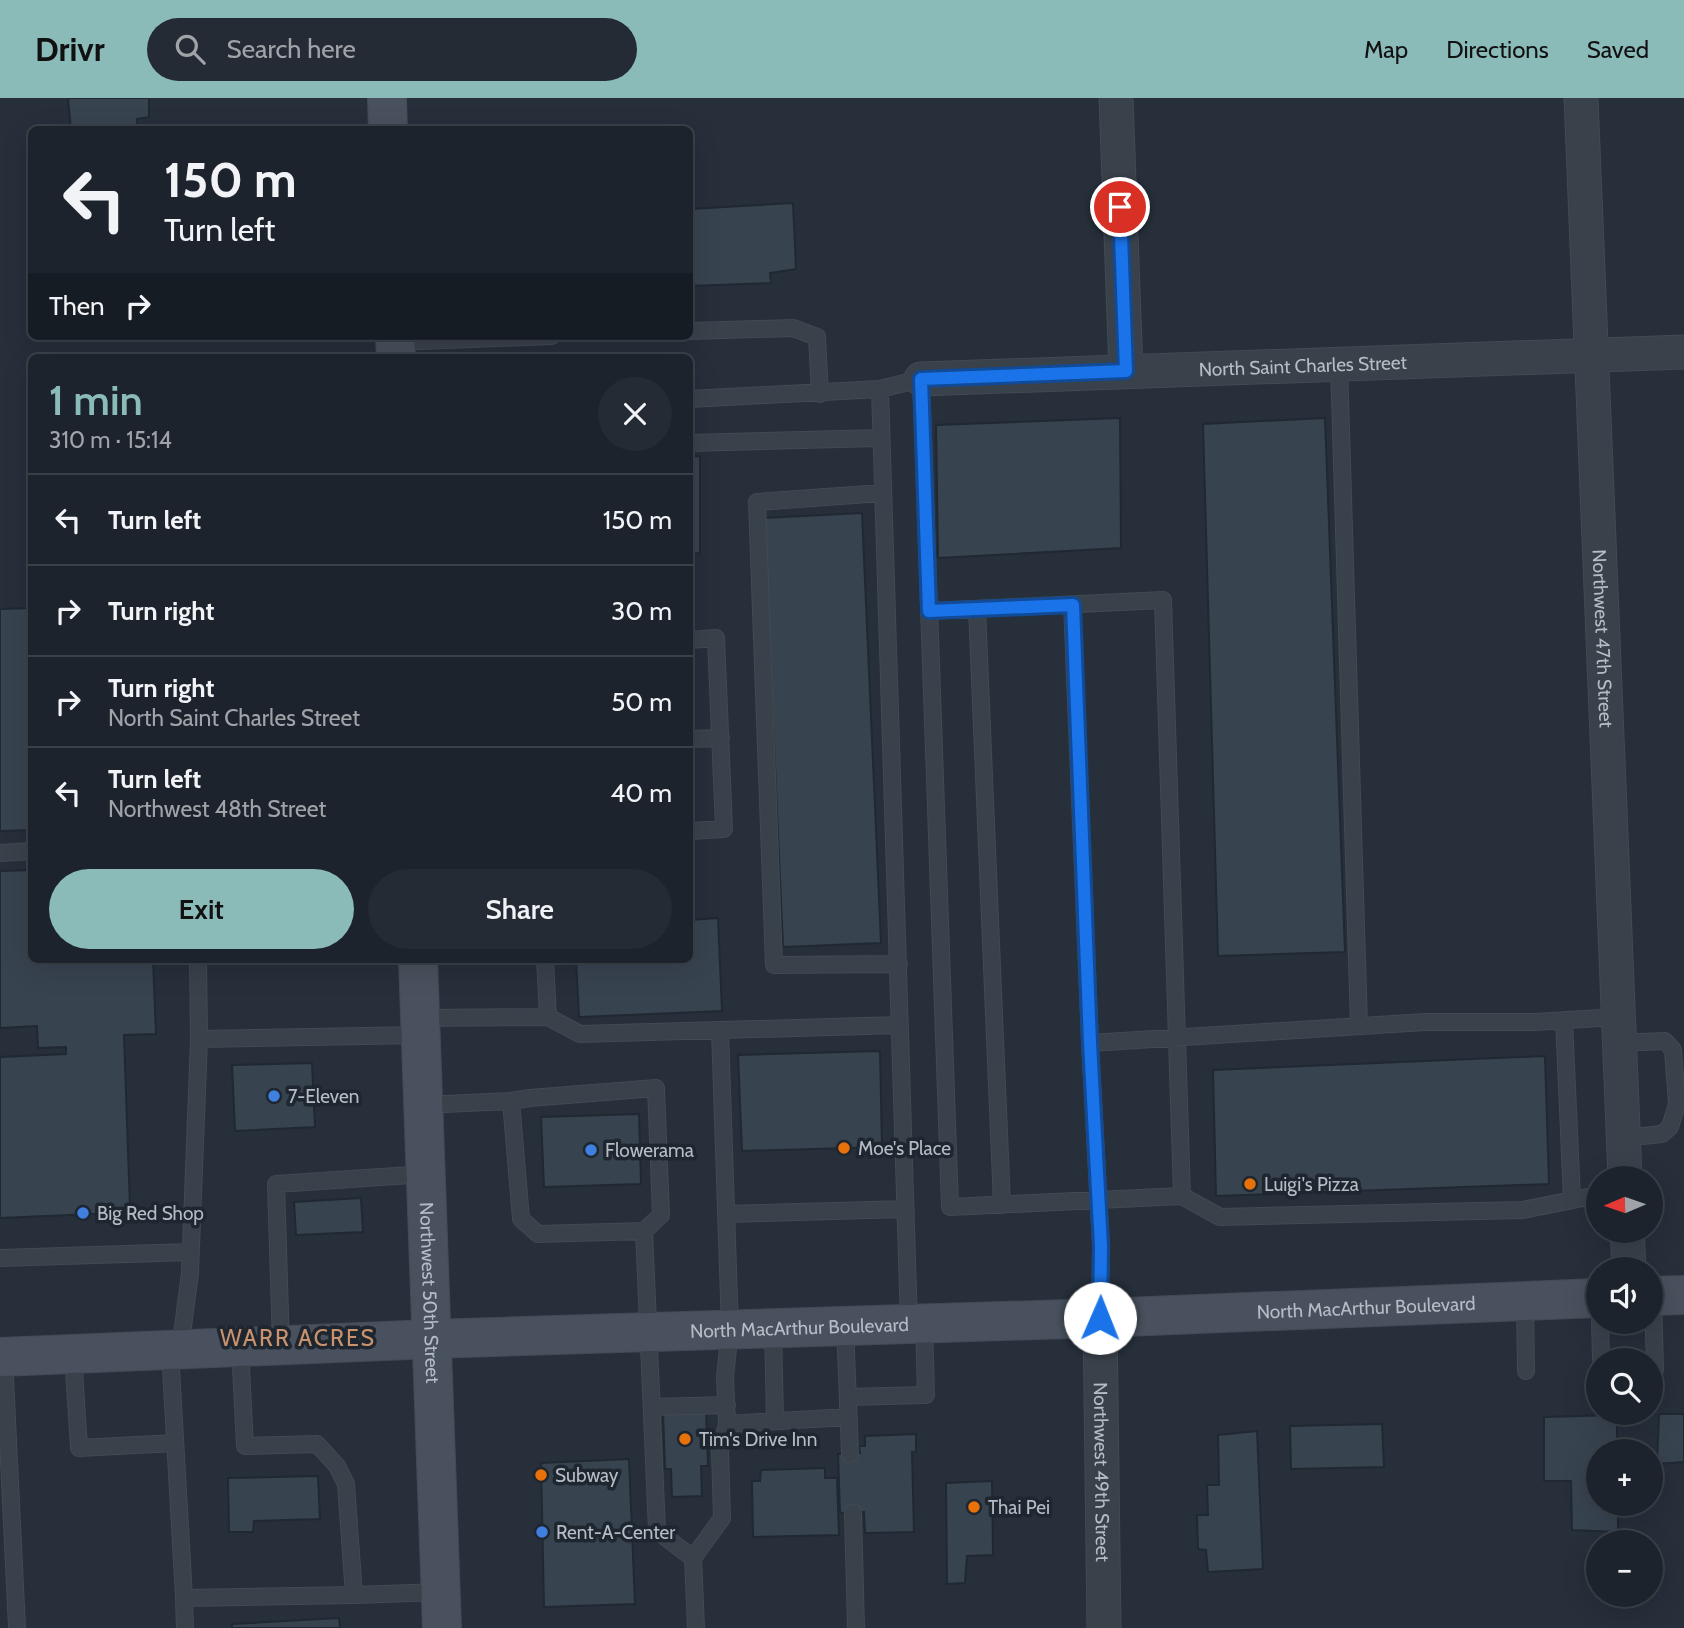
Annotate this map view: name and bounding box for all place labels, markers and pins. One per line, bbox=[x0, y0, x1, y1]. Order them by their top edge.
pin bbox=[1090, 177, 1150, 237]
place label: 7-Eleven bbox=[288, 1085, 359, 1108]
marker: 7-Eleven bbox=[266, 1088, 282, 1104]
place label: Moe's Place bbox=[858, 1137, 951, 1160]
place label: Flowerama bbox=[605, 1139, 694, 1162]
marker: Moe's Place bbox=[836, 1140, 852, 1156]
marker: Flowerama bbox=[583, 1142, 599, 1158]
place label: Luigi's Pizza bbox=[1264, 1173, 1359, 1196]
marker: Luigi's Pizza bbox=[1242, 1176, 1258, 1192]
place label: Big Red Shop bbox=[97, 1202, 204, 1225]
marker: Big Red Shop bbox=[75, 1205, 91, 1221]
place label: Tim's Drive Inn bbox=[699, 1428, 817, 1451]
marker: Tim's Drive Inn bbox=[677, 1431, 693, 1447]
place label: Subway bbox=[555, 1464, 619, 1487]
marker: Subway bbox=[533, 1467, 549, 1483]
place label: Thai Pei bbox=[988, 1496, 1050, 1519]
marker: Thai Pei bbox=[966, 1499, 982, 1515]
place label: Rent-A-Center bbox=[556, 1521, 675, 1544]
marker: Rent-A-Center bbox=[534, 1524, 550, 1540]

